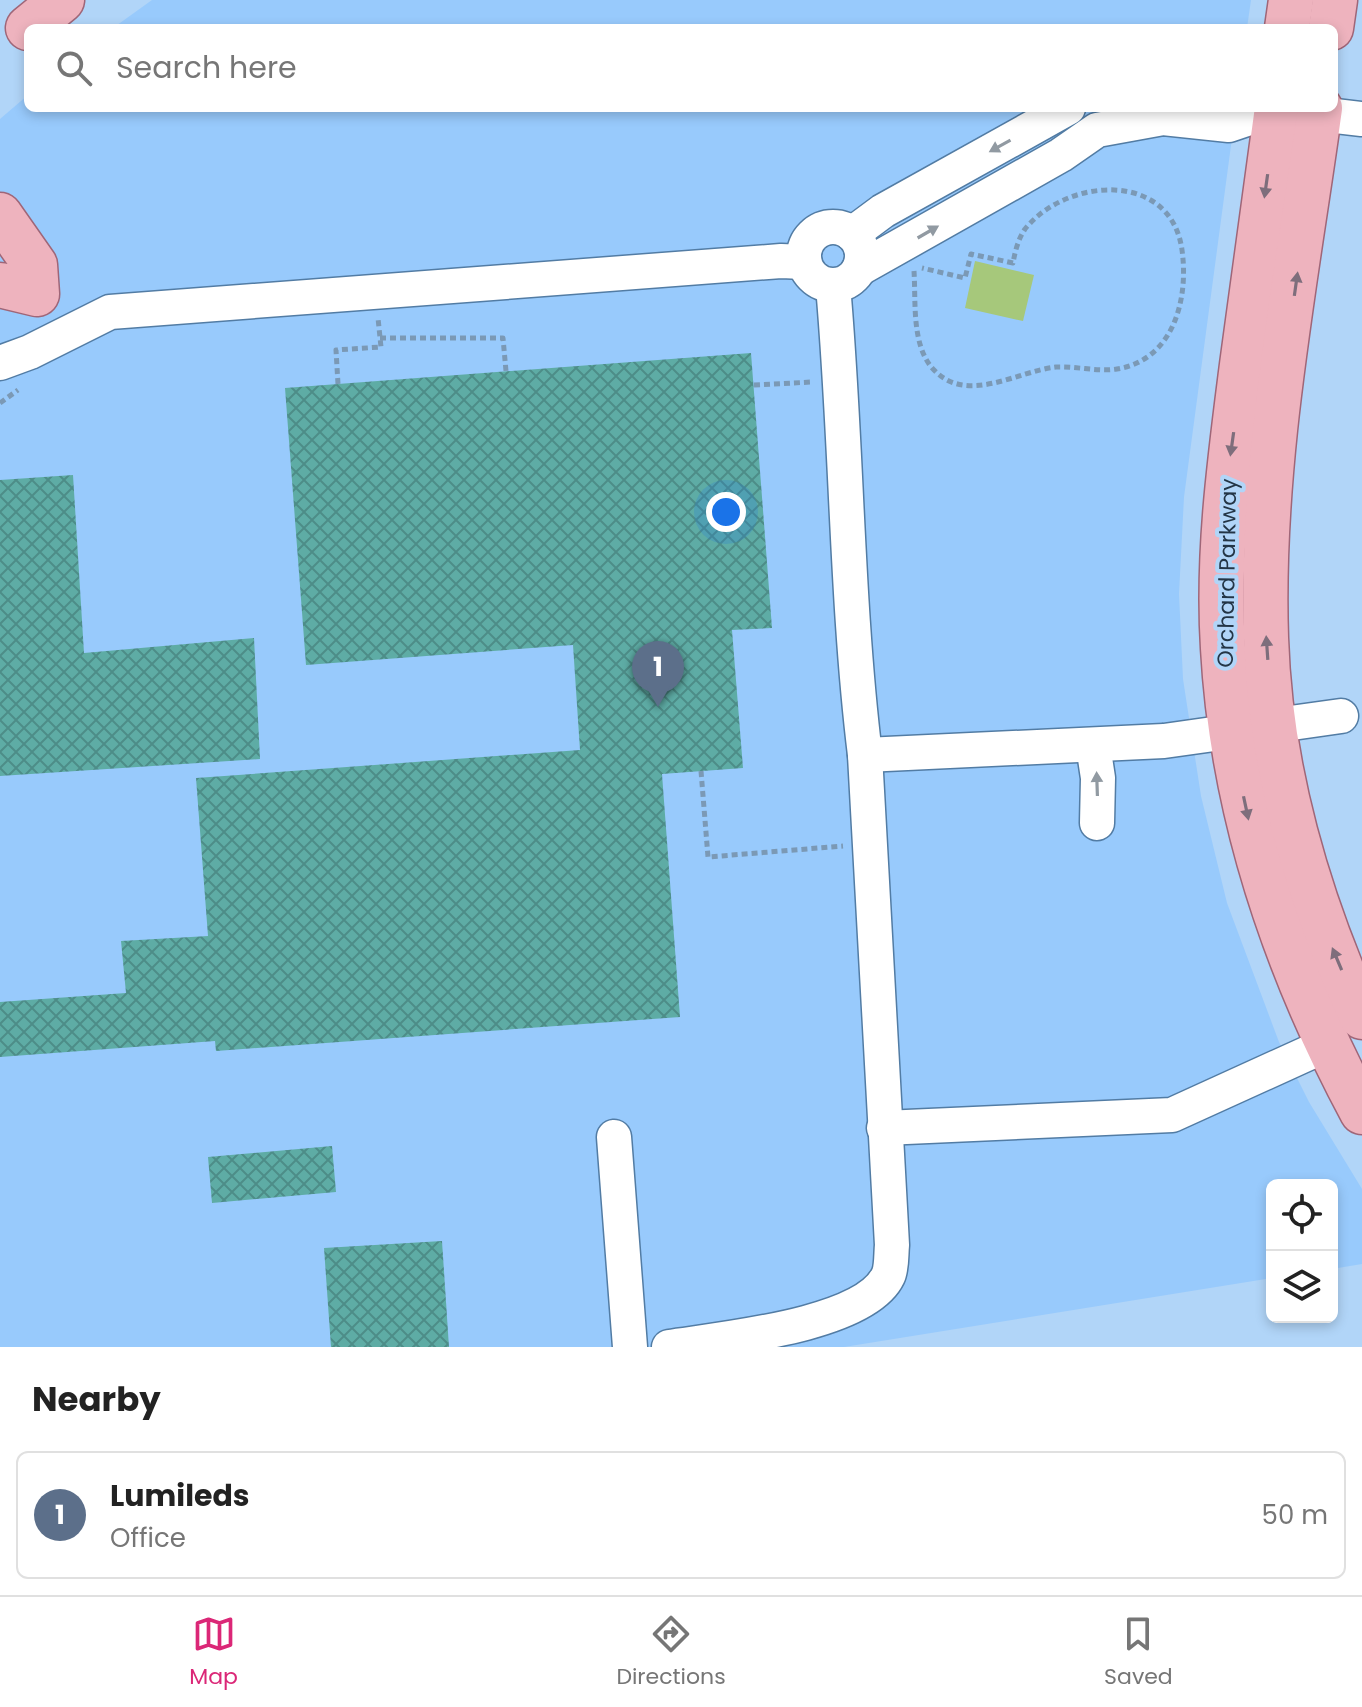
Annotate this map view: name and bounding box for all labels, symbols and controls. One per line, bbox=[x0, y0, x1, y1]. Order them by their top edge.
search box bbox=[24, 24, 1338, 112]
icon: search bbox=[52, 46, 96, 90]
text: Search here bbox=[116, 46, 297, 89]
one-way arrow bbox=[989, 139, 1011, 153]
one-way arrow bbox=[1259, 174, 1272, 199]
one-way arrow bbox=[917, 225, 939, 239]
one-way arrow bbox=[1290, 271, 1303, 296]
one-way arrow bbox=[1225, 432, 1238, 457]
street label: Orchard Parkway bbox=[1210, 478, 1244, 668]
your location bbox=[706, 492, 746, 532]
one-way arrow bbox=[1260, 635, 1273, 660]
pin: 1 bbox=[632, 641, 684, 707]
one-way arrow bbox=[1090, 771, 1103, 796]
one-way arrow bbox=[1241, 796, 1253, 821]
one-way arrow bbox=[1330, 947, 1343, 970]
map controls bbox=[1266, 1179, 1338, 1323]
button: locate bbox=[1266, 1179, 1338, 1251]
button: layers bbox=[1266, 1251, 1338, 1323]
text: Nearby bbox=[32, 1375, 161, 1423]
text: Lumileds bbox=[110, 1474, 250, 1517]
text: 1 bbox=[55, 1497, 65, 1533]
text: 50 m bbox=[1262, 1497, 1328, 1533]
text: Office bbox=[110, 1520, 186, 1556]
tab: Map bbox=[189, 1612, 238, 1693]
tab: Directions bbox=[616, 1612, 726, 1693]
tab: Saved bbox=[1104, 1612, 1173, 1693]

